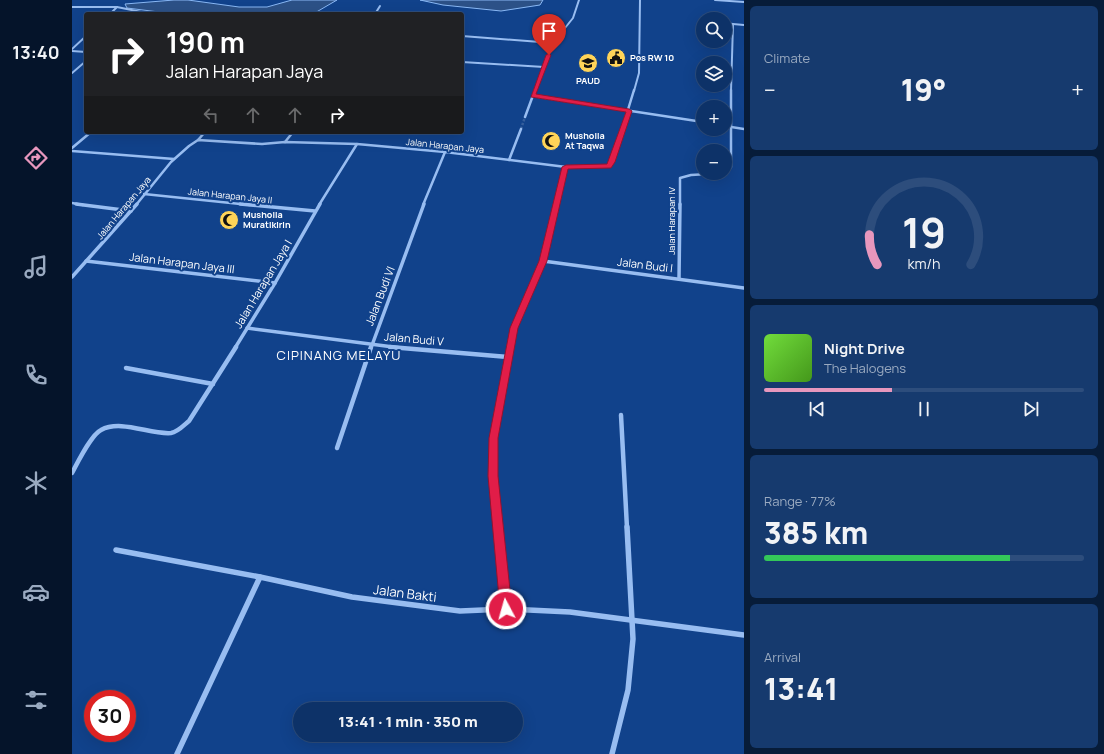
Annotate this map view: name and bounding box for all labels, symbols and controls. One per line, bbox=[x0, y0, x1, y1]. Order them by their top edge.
map controls bbox=[696, 12, 732, 180]
button: search bbox=[696, 12, 732, 48]
pin bbox=[532, 14, 566, 55]
icon: arrive bbox=[538, 20, 560, 42]
text: 190 m bbox=[166, 23, 245, 61]
icon: right bbox=[100, 28, 152, 80]
text: 13:40 bbox=[12, 40, 60, 64]
public building icon: Pos RW 10 bbox=[605, 47, 627, 69]
text: Climate bbox=[764, 49, 810, 67]
place label: Pos RW 10 bbox=[630, 51, 674, 64]
school or university icon: PAUD bbox=[577, 52, 599, 74]
button: layers bbox=[696, 56, 732, 92]
text: Jalan Harapan Jaya bbox=[166, 59, 323, 83]
text: 19° bbox=[901, 69, 946, 110]
place label: PAUD bbox=[576, 74, 600, 87]
text: − bbox=[764, 75, 776, 105]
text: + bbox=[1071, 75, 1084, 105]
button: + bbox=[696, 100, 732, 136]
icon: left bbox=[200, 104, 222, 126]
icon: ahead bbox=[242, 104, 264, 126]
icon: ahead bbox=[284, 104, 306, 126]
icon: right bbox=[326, 104, 348, 126]
place label: Musholla At Taqwa bbox=[565, 129, 605, 152]
mosque icon: Musholla At Taqwa bbox=[540, 130, 562, 152]
street label: Jalan Harapan Jaya bbox=[405, 135, 485, 156]
icon: directions bbox=[22, 144, 50, 172]
button: − bbox=[696, 144, 732, 180]
street label: Jalan Harapan Jaya bbox=[93, 173, 154, 242]
street label: Jalan Harapan Jaya II bbox=[187, 185, 273, 206]
street label: Jalan Harapan IV bbox=[665, 187, 678, 255]
text: 19 bbox=[902, 204, 946, 260]
place label: Musholla Muratikirin bbox=[243, 208, 291, 231]
mosque icon: Musholla Muratikirin bbox=[218, 209, 240, 231]
street label: Jalan Harapan Jaya I bbox=[230, 237, 295, 331]
street label: Jalan Harapan Jaya III bbox=[129, 249, 236, 276]
icon: music bbox=[22, 253, 50, 281]
street label: Jalan Budi I bbox=[616, 254, 674, 275]
text: km/h bbox=[907, 254, 941, 273]
street label: Jalan Budi VI bbox=[361, 264, 398, 328]
street label: Jalan Budi V bbox=[384, 328, 445, 349]
text: Night Drive bbox=[824, 338, 905, 359]
district label: CIPINANG MELAYU bbox=[277, 346, 401, 364]
text: The Halogens bbox=[824, 359, 906, 377]
icon: phone bbox=[22, 361, 50, 389]
icon: previous bbox=[806, 398, 828, 420]
icon: pause bbox=[913, 398, 935, 420]
icon: next bbox=[1020, 398, 1042, 420]
icon: climate bbox=[22, 469, 50, 497]
text: Range · 77% bbox=[764, 492, 836, 510]
text: 385 km bbox=[764, 512, 868, 553]
icon: car bbox=[22, 578, 50, 606]
street label: Jalan Bakti bbox=[372, 580, 438, 606]
position arrow bbox=[485, 588, 527, 630]
text: Arrival bbox=[764, 648, 801, 666]
text: 13:41 bbox=[764, 668, 838, 709]
icon: filters bbox=[22, 686, 50, 714]
speed limit sign: 30 bbox=[84, 690, 136, 742]
text: 13:41 · 1 min · 350 m bbox=[338, 711, 478, 732]

